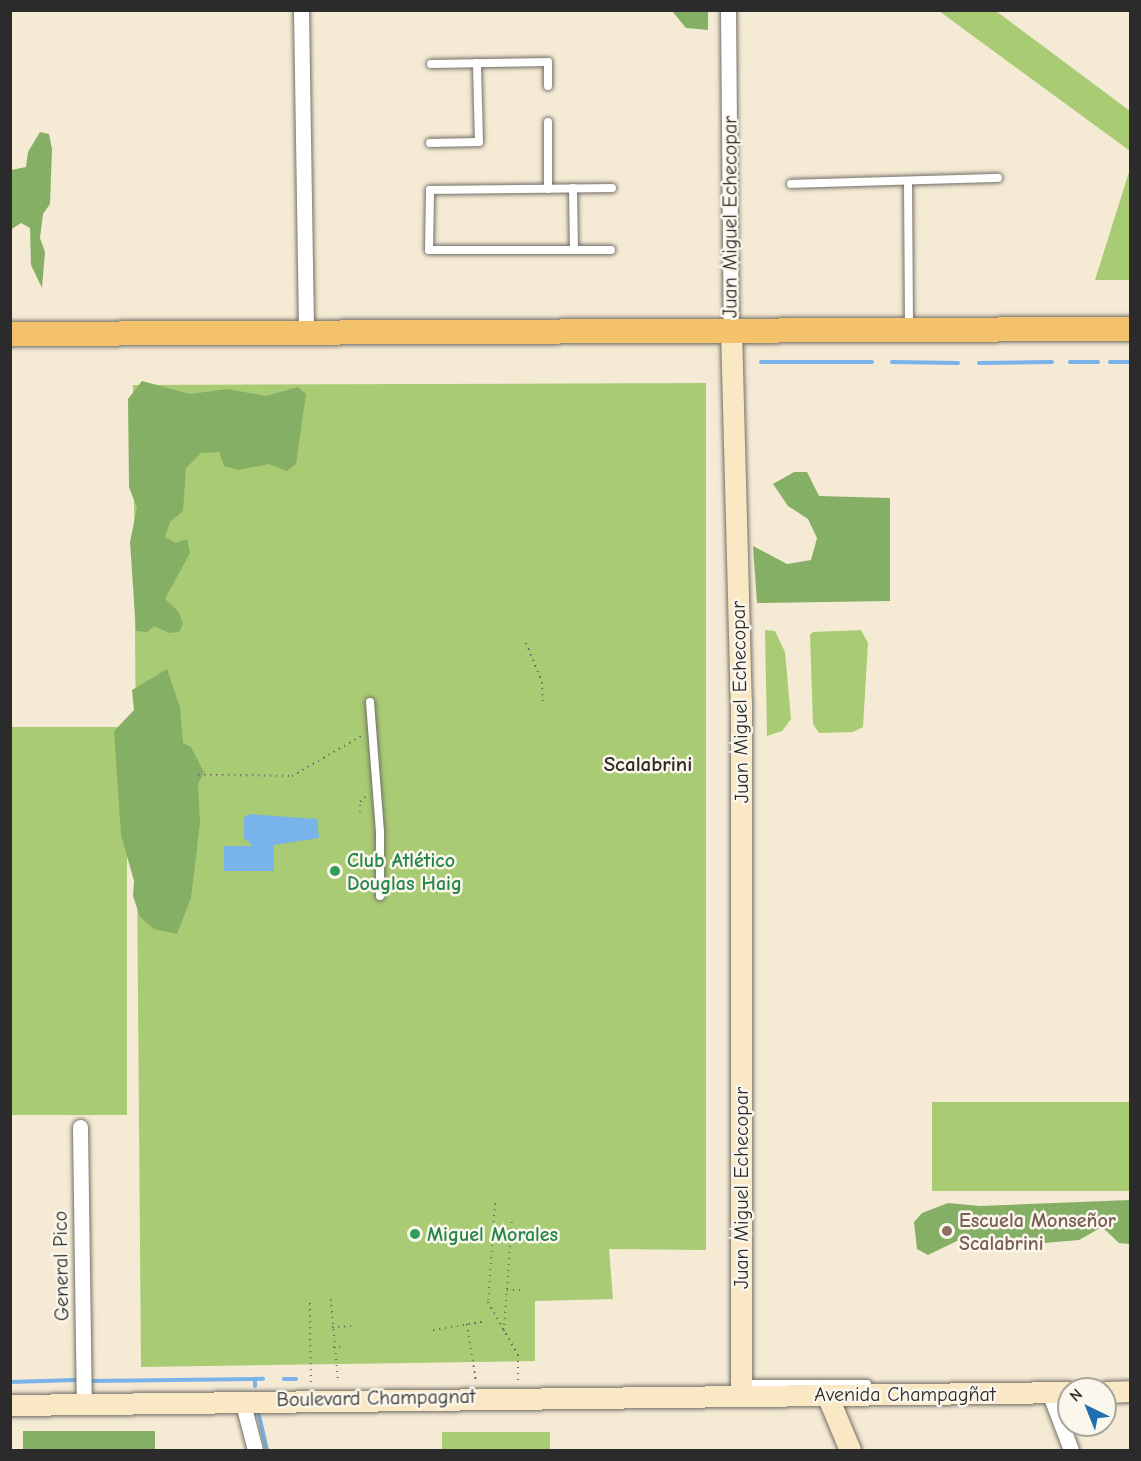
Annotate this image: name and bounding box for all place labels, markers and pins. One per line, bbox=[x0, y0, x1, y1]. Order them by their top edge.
place label: Club Atlético Douglas Haig bbox=[347, 848, 462, 895]
marker: Club Atlético Douglas Haig bbox=[328, 864, 342, 878]
place label: Escuela Monseñor Scalabrini bbox=[959, 1208, 1116, 1255]
place label: Miguel Morales bbox=[427, 1222, 558, 1246]
marker: Escuela Monseñor Scalabrini bbox=[940, 1224, 954, 1238]
marker: Miguel Morales bbox=[408, 1227, 422, 1241]

